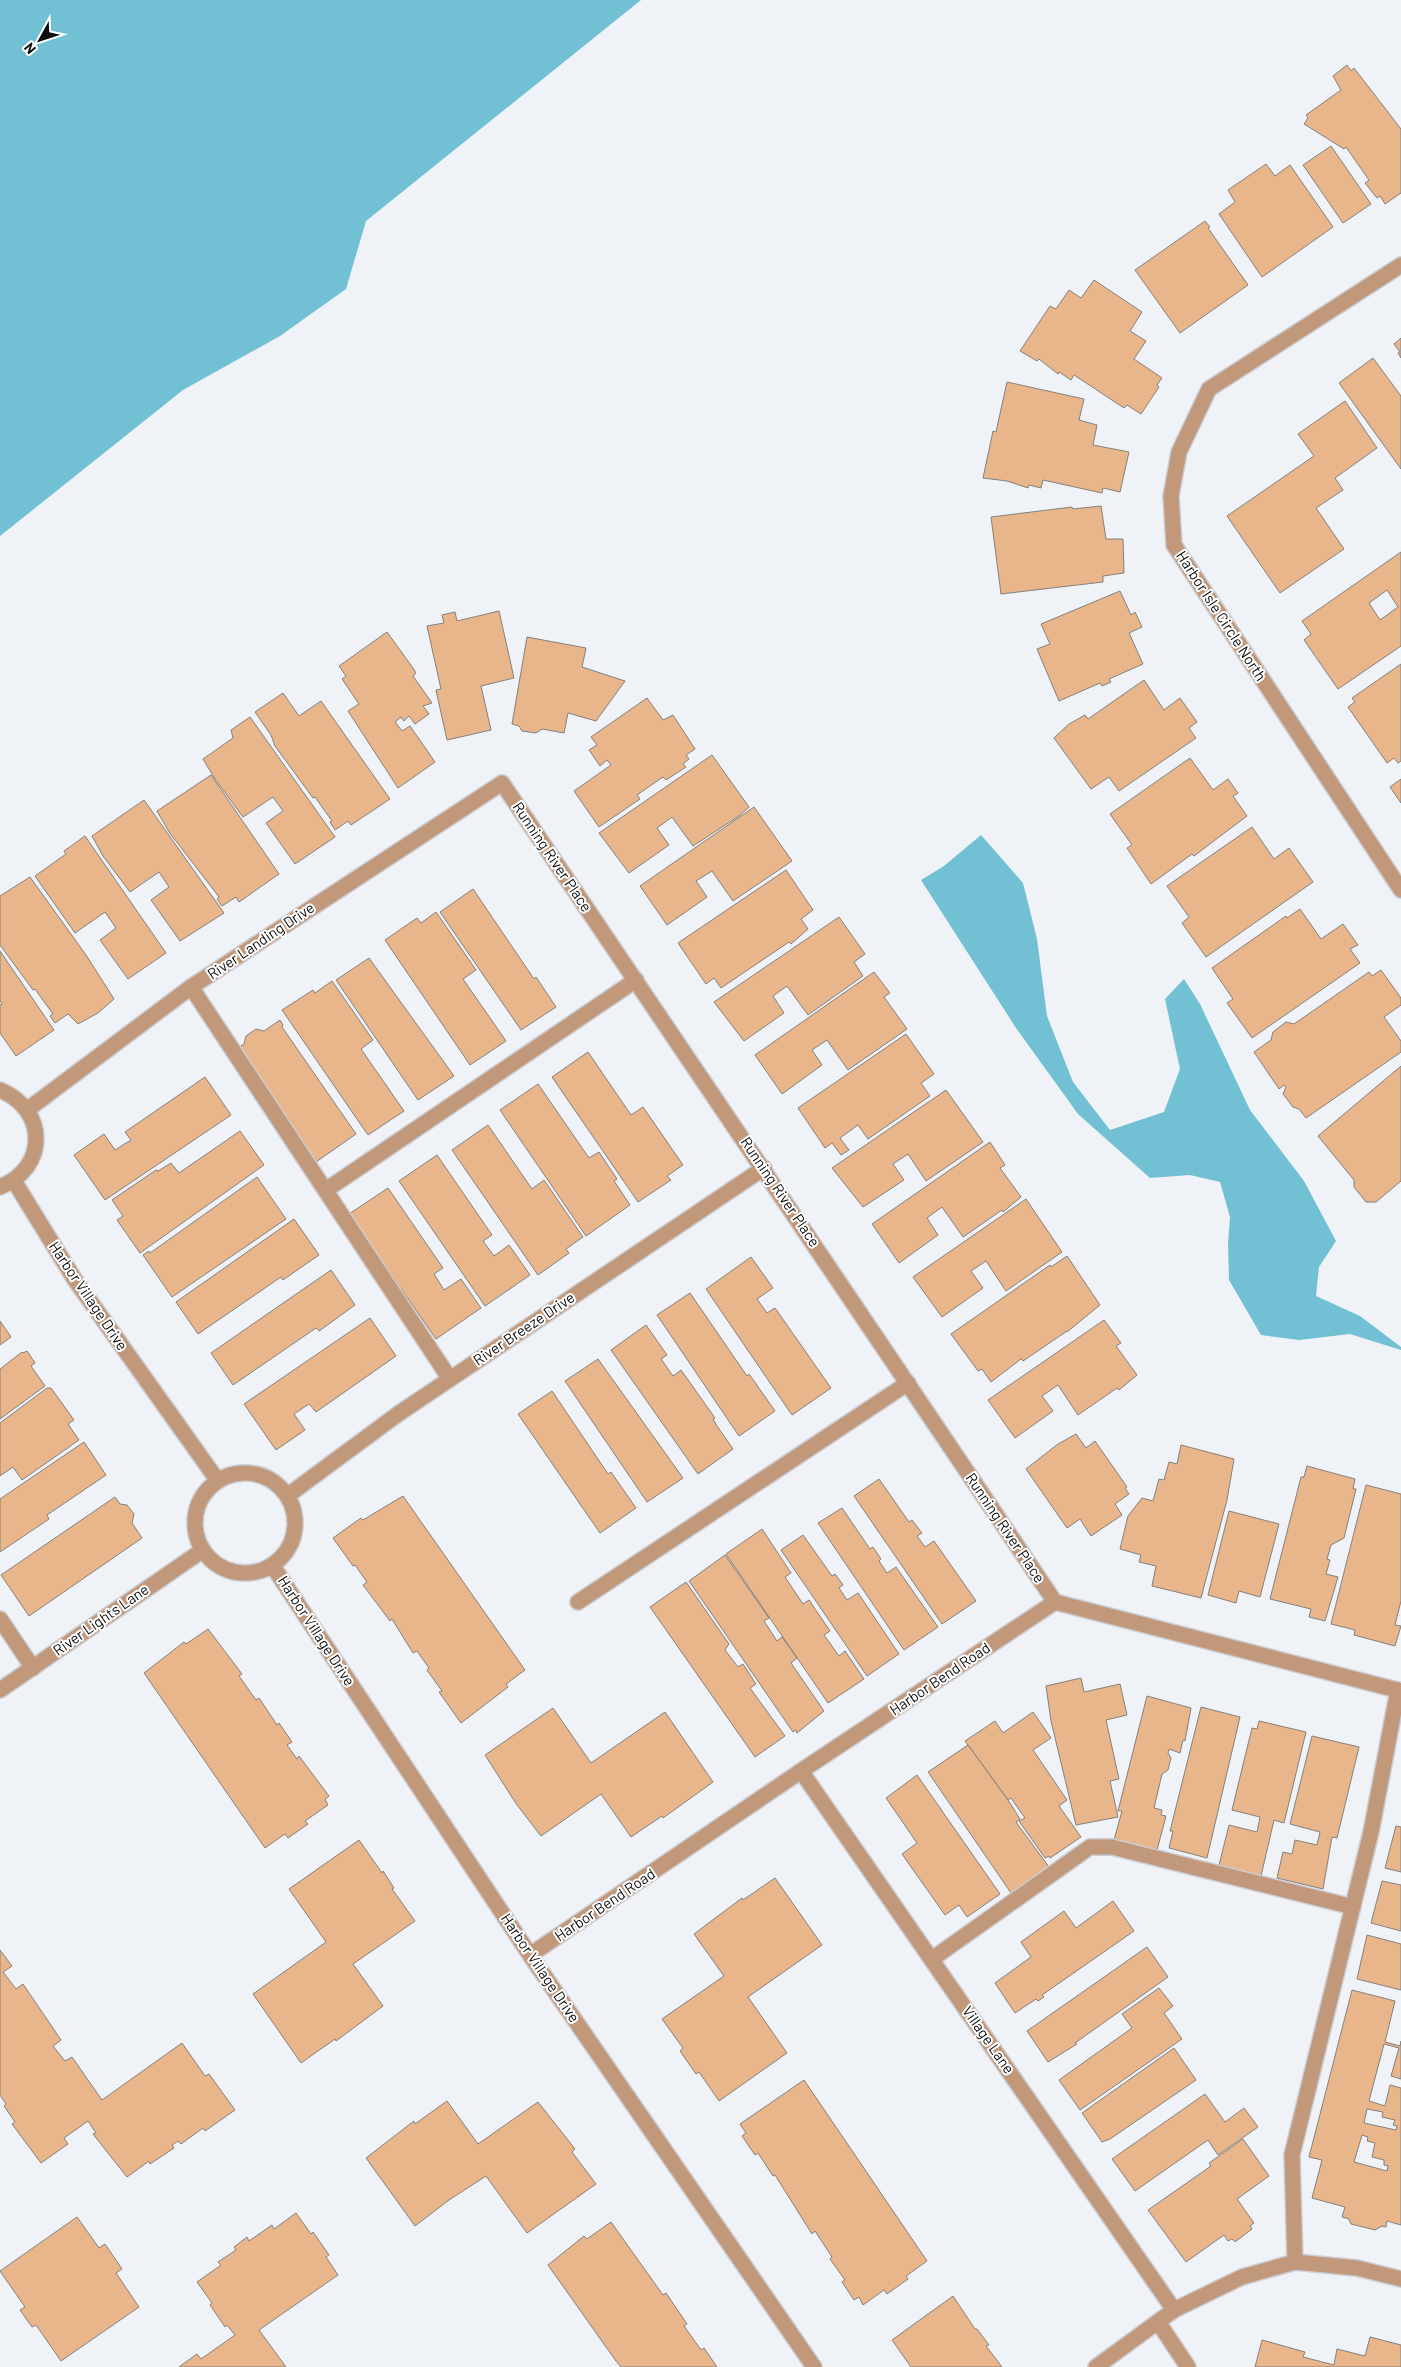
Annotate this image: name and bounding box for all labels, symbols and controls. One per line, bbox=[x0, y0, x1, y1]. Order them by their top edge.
north arrow bbox=[15, 15, 65, 65]
text: N bbox=[20, 40, 39, 58]
street label: Harbor Isle Circle North bbox=[1173, 547, 1271, 684]
street label: Running River Place bbox=[509, 798, 596, 915]
street label: River Landing Drive bbox=[204, 898, 317, 983]
street label: Running River Place bbox=[737, 1133, 824, 1250]
street label: Harbor Village Drive bbox=[46, 1238, 132, 1353]
street label: River Breeze Drive bbox=[469, 1288, 577, 1369]
street label: Running River Place bbox=[962, 1469, 1049, 1586]
street label: Harbor Village Drive bbox=[275, 1572, 359, 1689]
street label: River Lights Lane bbox=[49, 1580, 152, 1659]
street label: Harbor Bend Road bbox=[886, 1638, 993, 1718]
street label: Harbor Bend Road bbox=[551, 1864, 658, 1944]
street label: Harbor Village Drive bbox=[498, 1910, 584, 2025]
street label: Village Lane bbox=[959, 2002, 1019, 2077]

